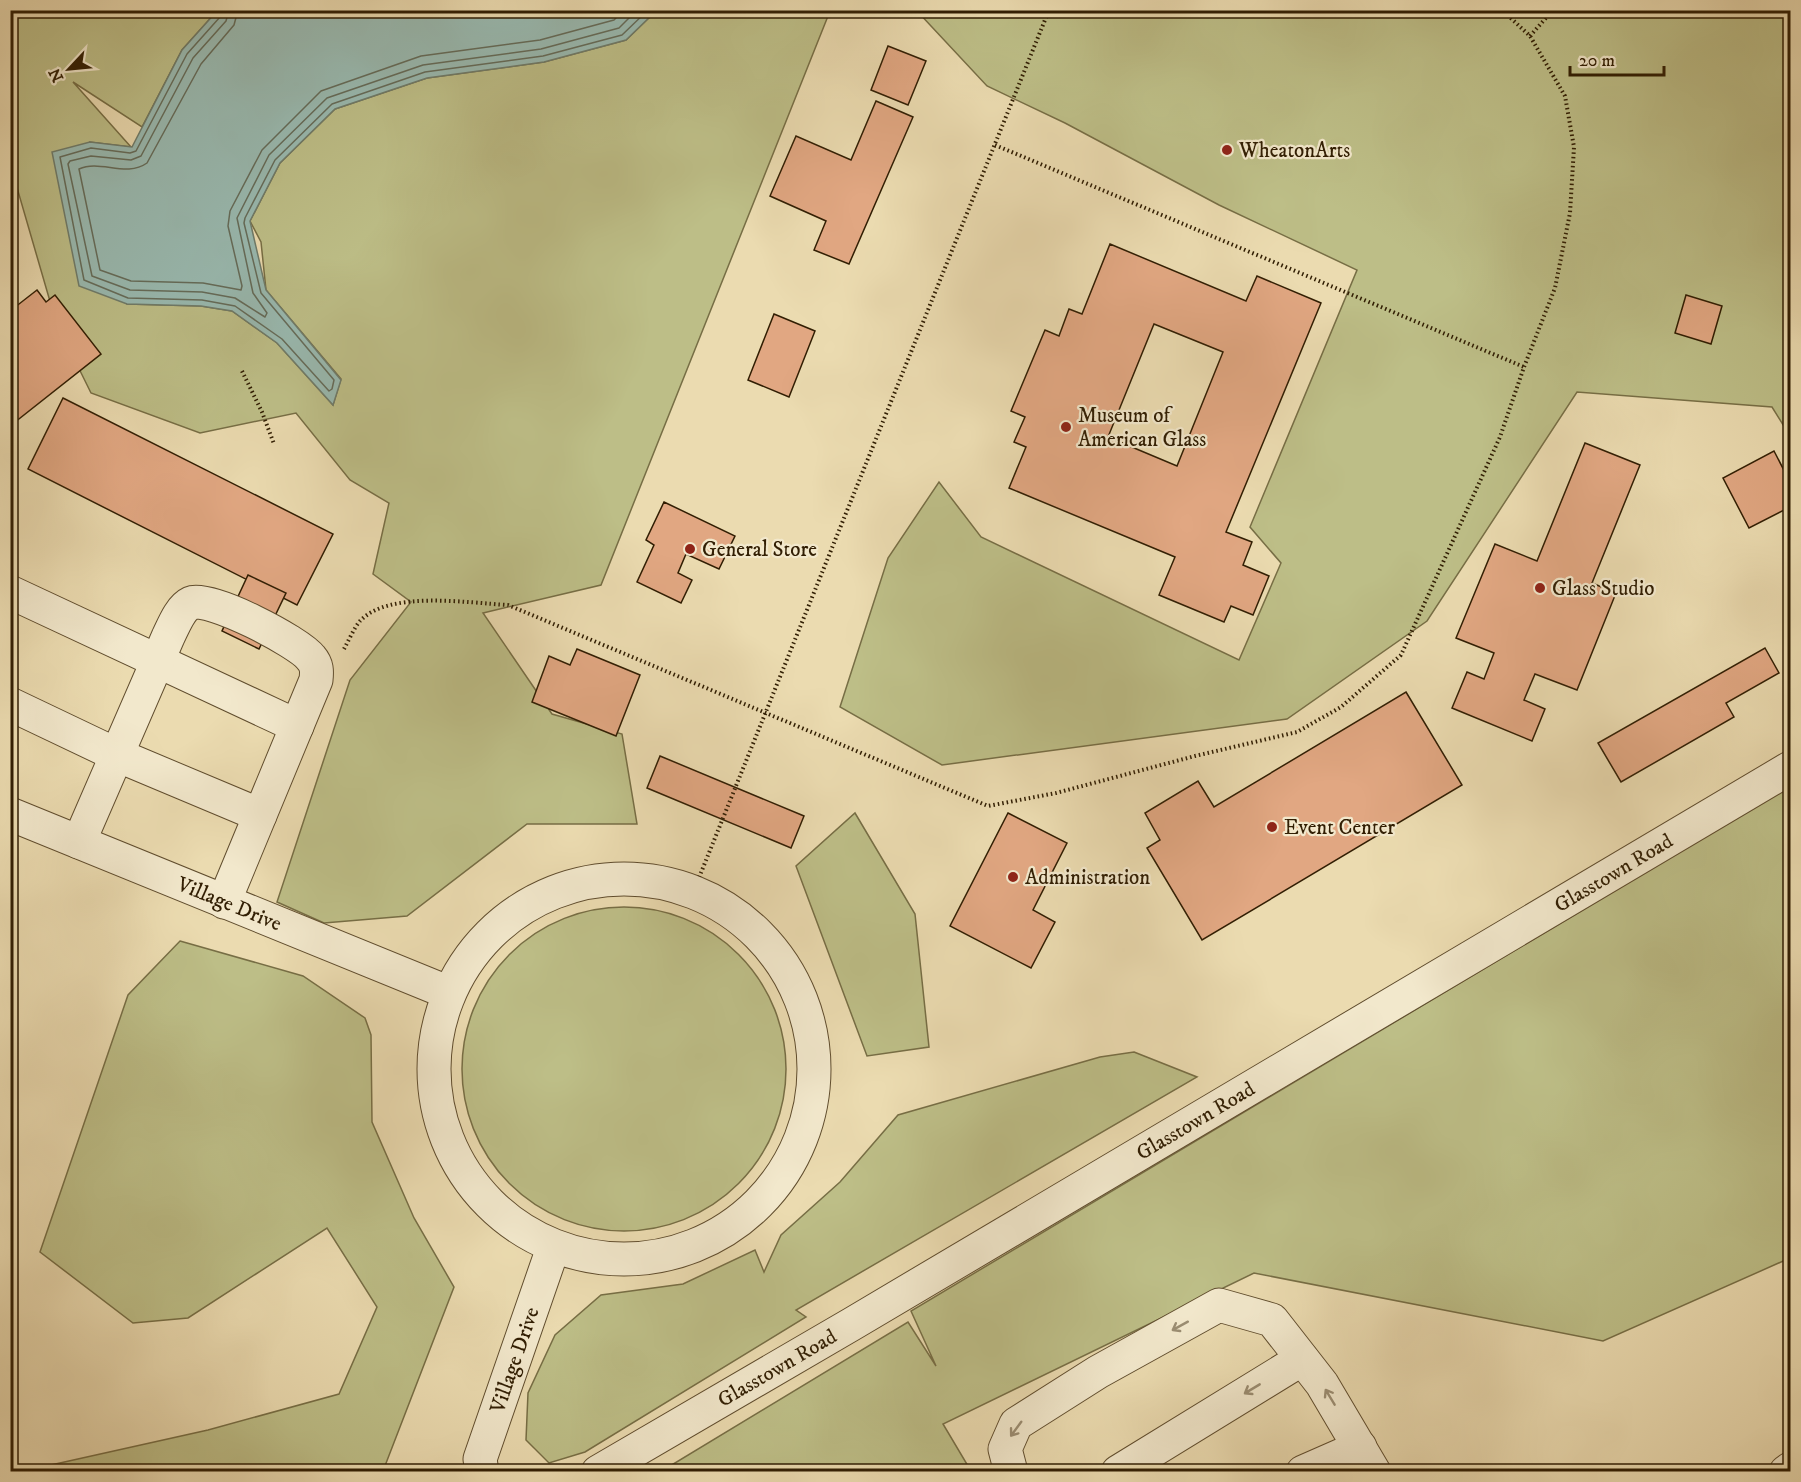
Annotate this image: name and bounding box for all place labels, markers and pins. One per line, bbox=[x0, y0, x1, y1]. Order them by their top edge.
place label: WheatonArts bbox=[1238, 138, 1350, 164]
marker: WheatonArts bbox=[1220, 143, 1234, 157]
place label: Museum of American Glass bbox=[1078, 403, 1206, 453]
marker: Museum of American Glass bbox=[1059, 420, 1073, 434]
place label: General Store bbox=[702, 537, 817, 563]
marker: General Store bbox=[683, 542, 697, 556]
place label: Glass Studio bbox=[1552, 576, 1654, 602]
marker: Glass Studio bbox=[1533, 581, 1547, 595]
place label: Event Center bbox=[1284, 815, 1395, 841]
marker: Event Center bbox=[1265, 820, 1279, 834]
place label: Administration bbox=[1025, 865, 1150, 891]
marker: Administration bbox=[1006, 870, 1020, 884]

